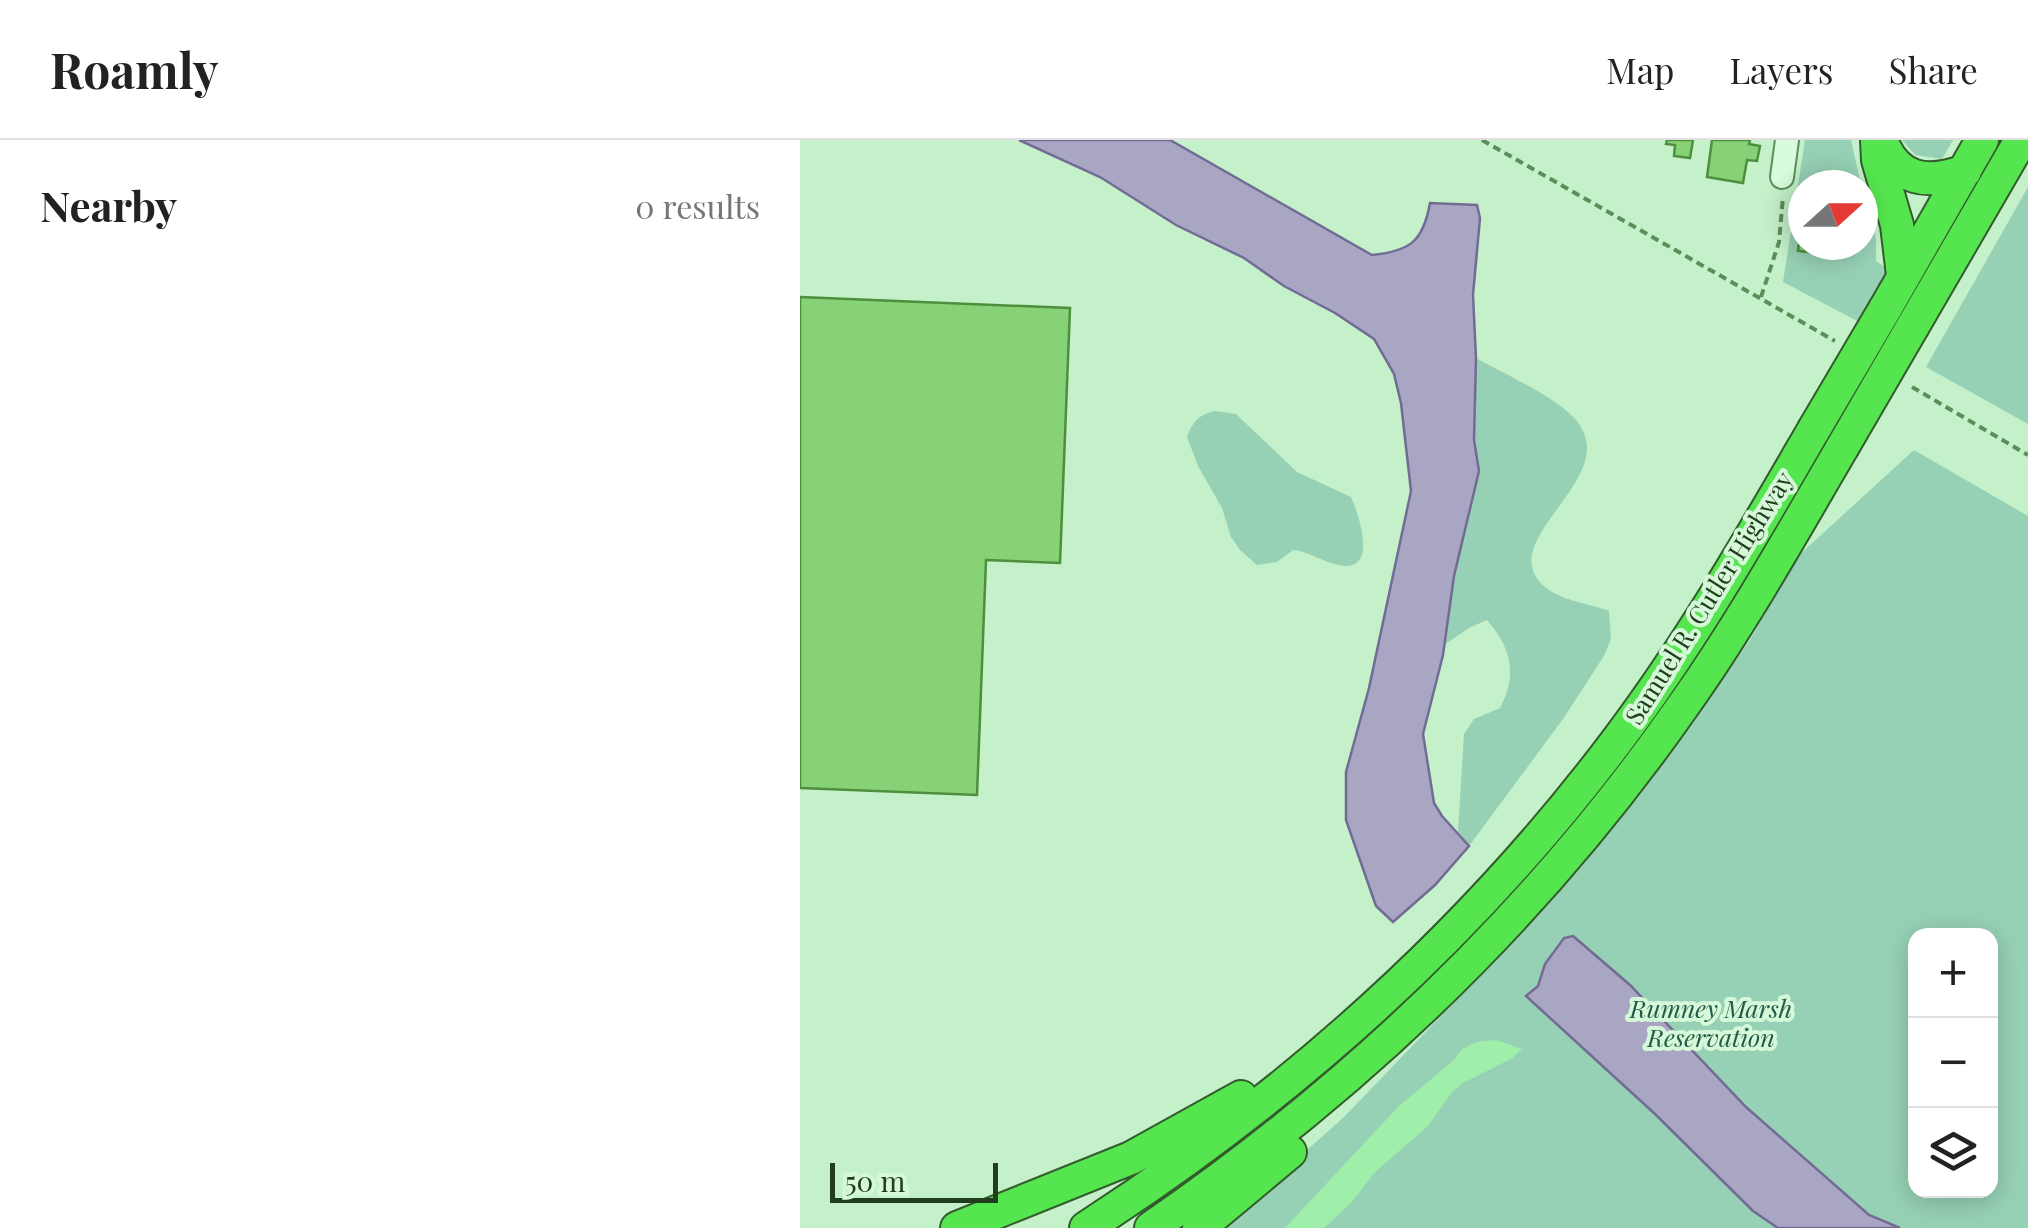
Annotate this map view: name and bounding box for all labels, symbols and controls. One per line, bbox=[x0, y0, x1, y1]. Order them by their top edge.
text: Roamly bbox=[50, 37, 218, 101]
text: Map bbox=[1606, 46, 1674, 93]
text: Layers bbox=[1729, 46, 1834, 93]
text: Share bbox=[1889, 46, 1978, 93]
north arrow bbox=[1788, 170, 1878, 260]
text: Nearby bbox=[40, 177, 177, 233]
text: 0 results bbox=[635, 184, 760, 227]
street label: Samuel R. Cutler Highway bbox=[1616, 464, 1799, 730]
map controls bbox=[1908, 928, 1998, 1198]
button: + bbox=[1908, 928, 1998, 1018]
park label: Rumney Marsh Reservation bbox=[1629, 991, 1792, 1053]
button: − bbox=[1908, 1018, 1998, 1108]
button: layers bbox=[1908, 1108, 1998, 1198]
scale bar bbox=[830, 1158, 998, 1202]
text: 50 m bbox=[845, 1162, 905, 1199]

